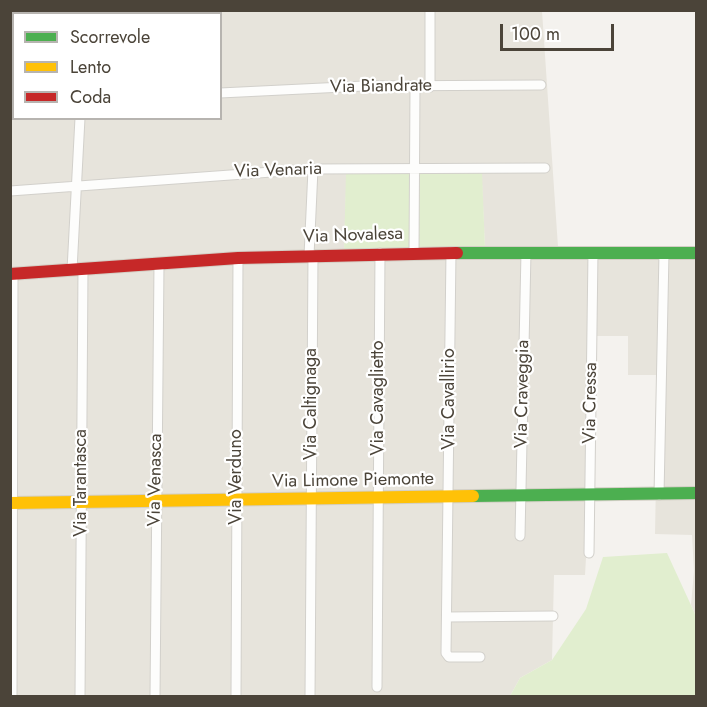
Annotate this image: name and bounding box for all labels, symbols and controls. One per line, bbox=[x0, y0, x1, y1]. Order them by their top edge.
legend bbox=[12, 12, 222, 120]
scale bar bbox=[503, 12, 617, 50]
text: 100 m bbox=[511, 21, 560, 47]
text: Scorrevole bbox=[70, 24, 150, 50]
text: Lento bbox=[70, 54, 111, 80]
street label: Via Biandrate bbox=[330, 75, 432, 99]
text: Coda bbox=[70, 84, 111, 110]
street label: Via Venaria bbox=[234, 159, 322, 183]
street label: Via Novalesa bbox=[303, 223, 403, 249]
street label: Via Craveggia bbox=[511, 340, 535, 448]
street label: Via Cavaglietto bbox=[368, 341, 390, 455]
street label: Via Caltignaga bbox=[301, 348, 323, 460]
street label: Via Cavallirio bbox=[439, 348, 461, 450]
street label: Via Cressa bbox=[579, 362, 603, 444]
street label: Via Tarantasca bbox=[71, 429, 93, 537]
street label: Via Verduno bbox=[226, 429, 248, 525]
street label: Via Venasca bbox=[144, 433, 168, 527]
street label: Via Limone Piemonte bbox=[272, 469, 434, 493]

